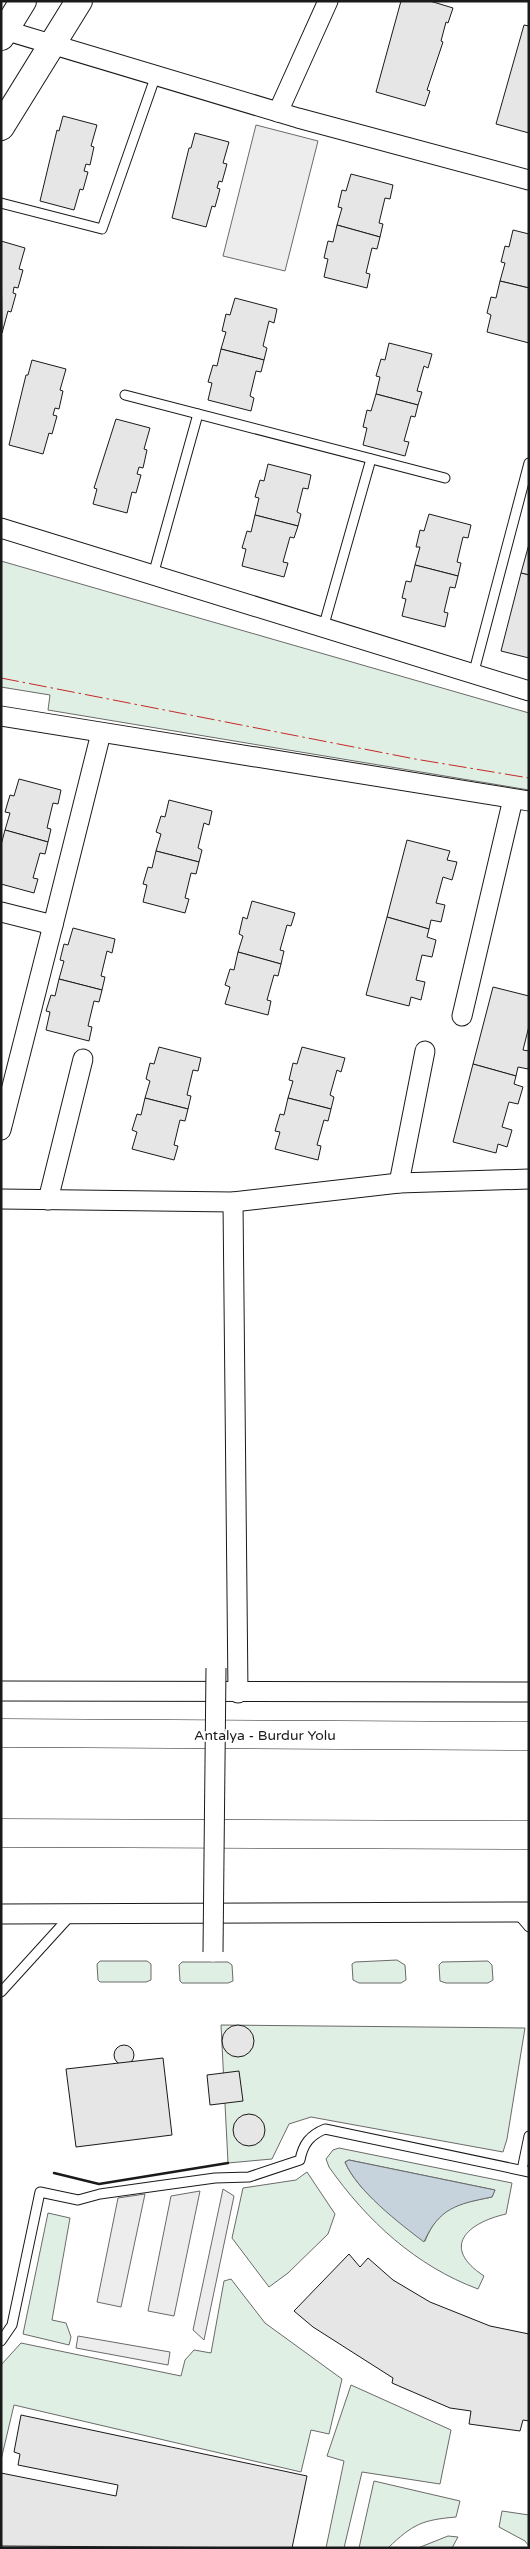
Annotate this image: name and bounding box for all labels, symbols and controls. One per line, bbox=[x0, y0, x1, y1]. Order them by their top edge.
street label: Antalya - Burdur Yolu bbox=[194, 1727, 336, 1744]

